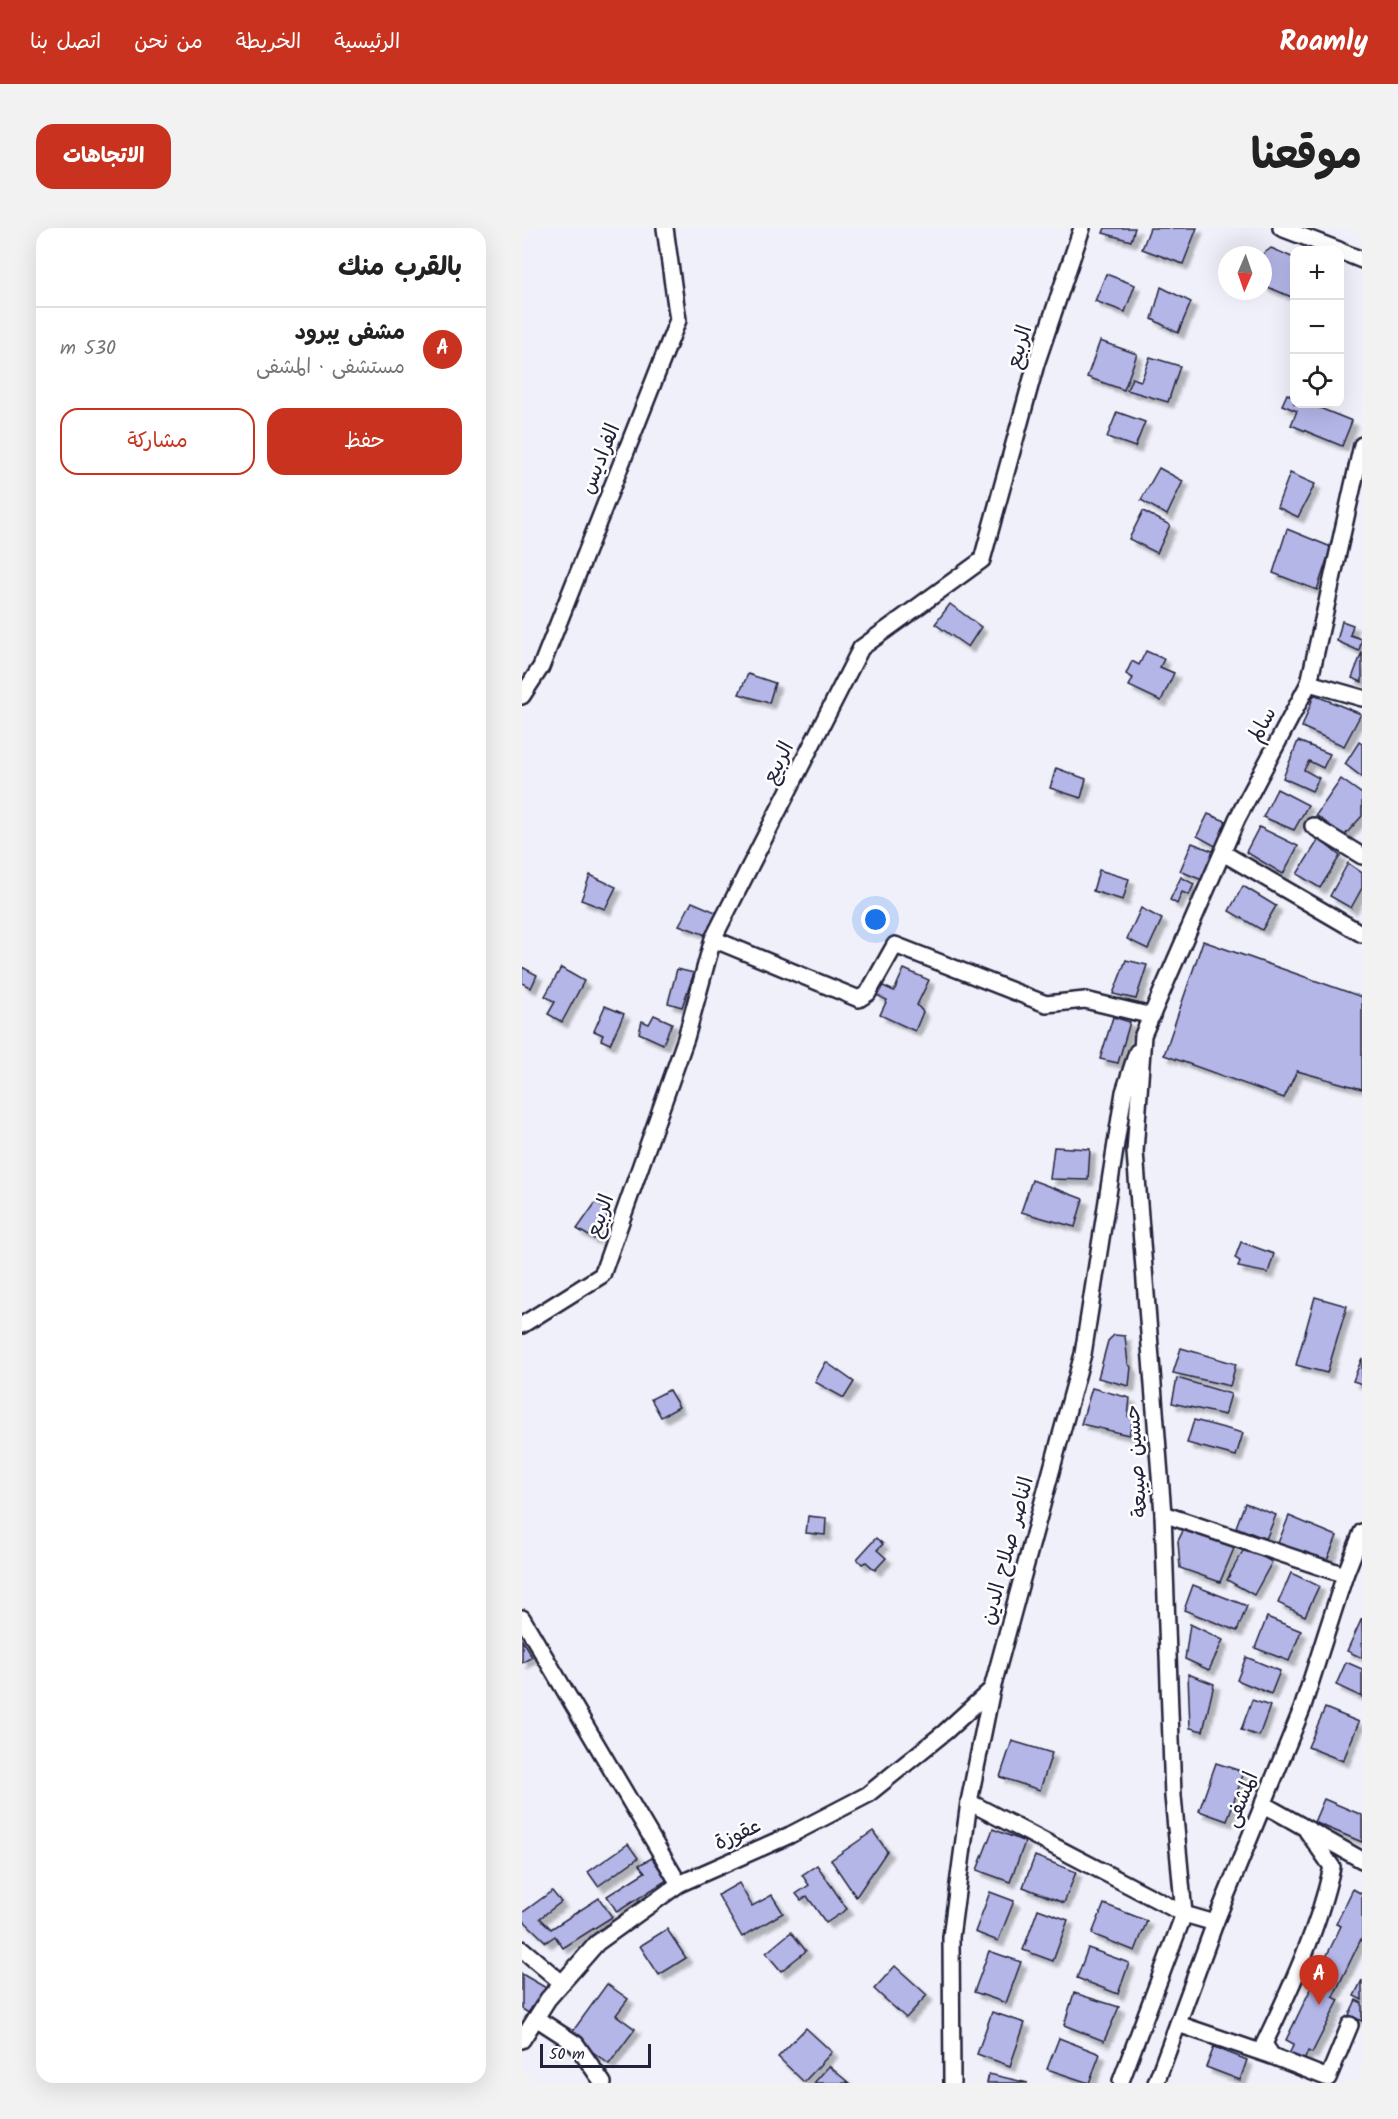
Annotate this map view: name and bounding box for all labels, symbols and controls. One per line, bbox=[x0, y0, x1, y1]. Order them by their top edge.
text: Roamly bbox=[1279, 20, 1368, 65]
text: اتصل بنا bbox=[30, 26, 101, 59]
text: من نحن bbox=[134, 26, 203, 59]
text: الخريطة bbox=[236, 26, 301, 59]
text: الرئيسية bbox=[334, 26, 400, 59]
text: موقعنا bbox=[1251, 123, 1362, 190]
button: الاتجاهات bbox=[36, 124, 171, 189]
north arrow bbox=[1218, 246, 1272, 300]
map controls bbox=[1290, 246, 1344, 408]
button: + bbox=[1290, 246, 1344, 300]
text: بالقرب منك bbox=[338, 247, 462, 289]
button: − bbox=[1290, 300, 1344, 354]
text: مشفى يبرود bbox=[295, 316, 405, 351]
street label: الربيع bbox=[998, 321, 1042, 373]
text: 530 m bbox=[60, 333, 116, 365]
text: A bbox=[436, 333, 449, 365]
text: مستشفى · المشفى bbox=[256, 352, 405, 384]
button: locate bbox=[1290, 354, 1344, 408]
button: مشاركة bbox=[60, 408, 255, 475]
button: حفظ bbox=[267, 408, 462, 475]
street label: الفراديس bbox=[572, 419, 630, 499]
street label: سالم bbox=[1240, 701, 1286, 749]
street label: الربيع bbox=[754, 736, 804, 790]
your location bbox=[861, 905, 890, 934]
street label: الربيع bbox=[578, 1190, 624, 1242]
street label: حسين صيبعة bbox=[1117, 1403, 1157, 1519]
street label: الناصر صلاح الدين bbox=[972, 1473, 1044, 1629]
street label: المشفى bbox=[1216, 1767, 1268, 1833]
street label: عقوزة bbox=[709, 1810, 767, 1860]
pin: A bbox=[1300, 1956, 1338, 2005]
scale bar bbox=[540, 2041, 651, 2068]
text: 50 m bbox=[549, 2042, 585, 2067]

